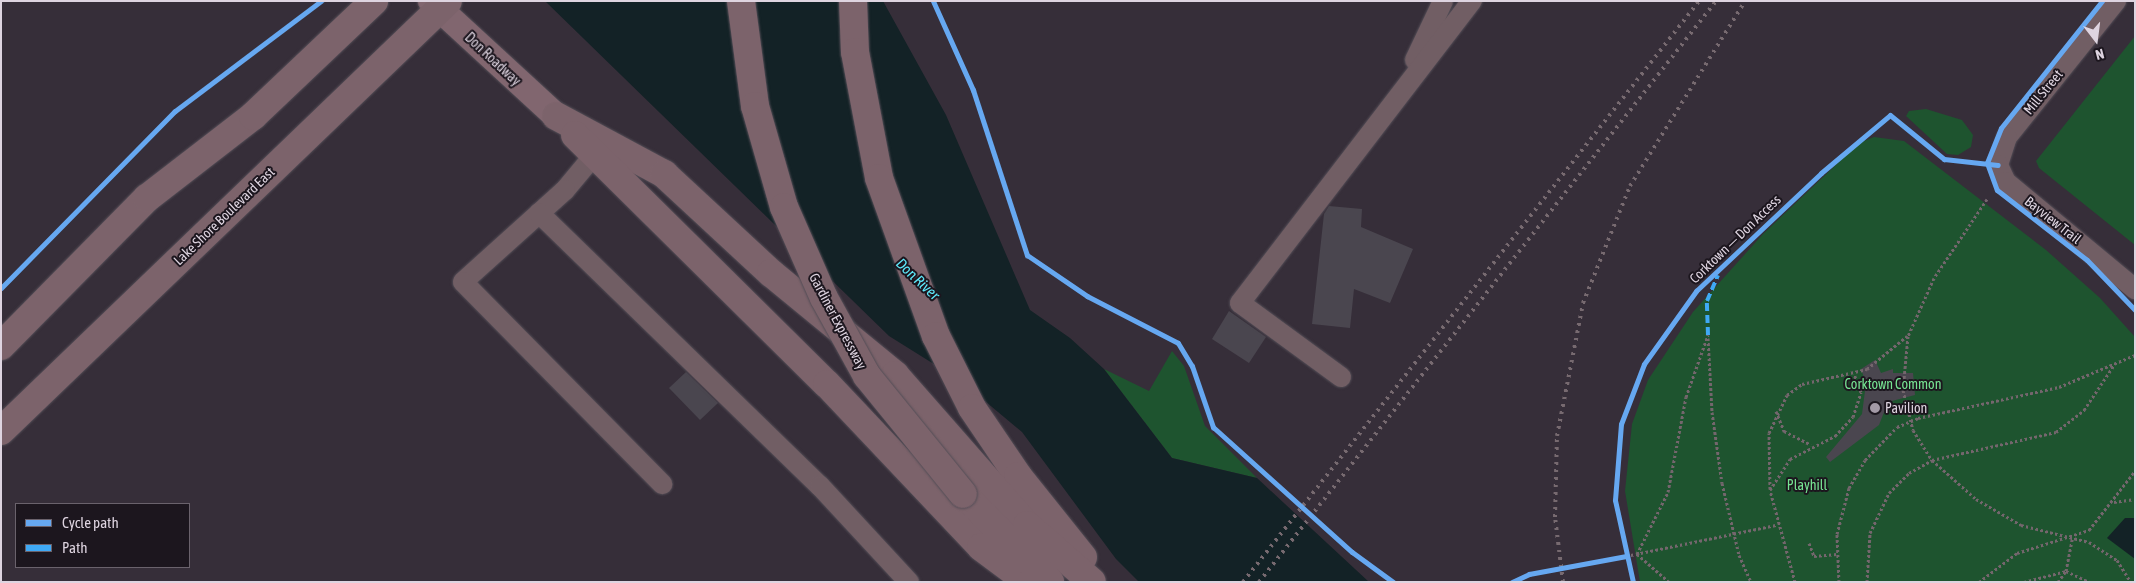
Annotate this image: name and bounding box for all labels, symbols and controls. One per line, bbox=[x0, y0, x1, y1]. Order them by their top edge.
north arrow bbox=[2071, 15, 2121, 65]
street label: Don Roadway bbox=[462, 29, 524, 89]
text: N bbox=[2094, 46, 2106, 63]
street label: Mill Street bbox=[2020, 66, 2066, 118]
street label: Lake Shore Boulevard East bbox=[170, 163, 278, 269]
street label: Corktown — Don Access bbox=[1686, 191, 1784, 287]
street label: Bayview Trail bbox=[2021, 193, 2085, 247]
water label: Don River bbox=[892, 254, 944, 304]
street label: Gardiner Expressway bbox=[806, 270, 870, 372]
park label: Corktown Common bbox=[1845, 376, 1941, 392]
place label: Pavilion bbox=[1885, 400, 1927, 416]
marker: Pavilion bbox=[1869, 402, 1881, 414]
park label: Playhill bbox=[1787, 477, 1827, 493]
legend bbox=[15, 503, 190, 568]
text: Cycle path bbox=[62, 514, 119, 531]
text: Path bbox=[62, 539, 88, 556]

